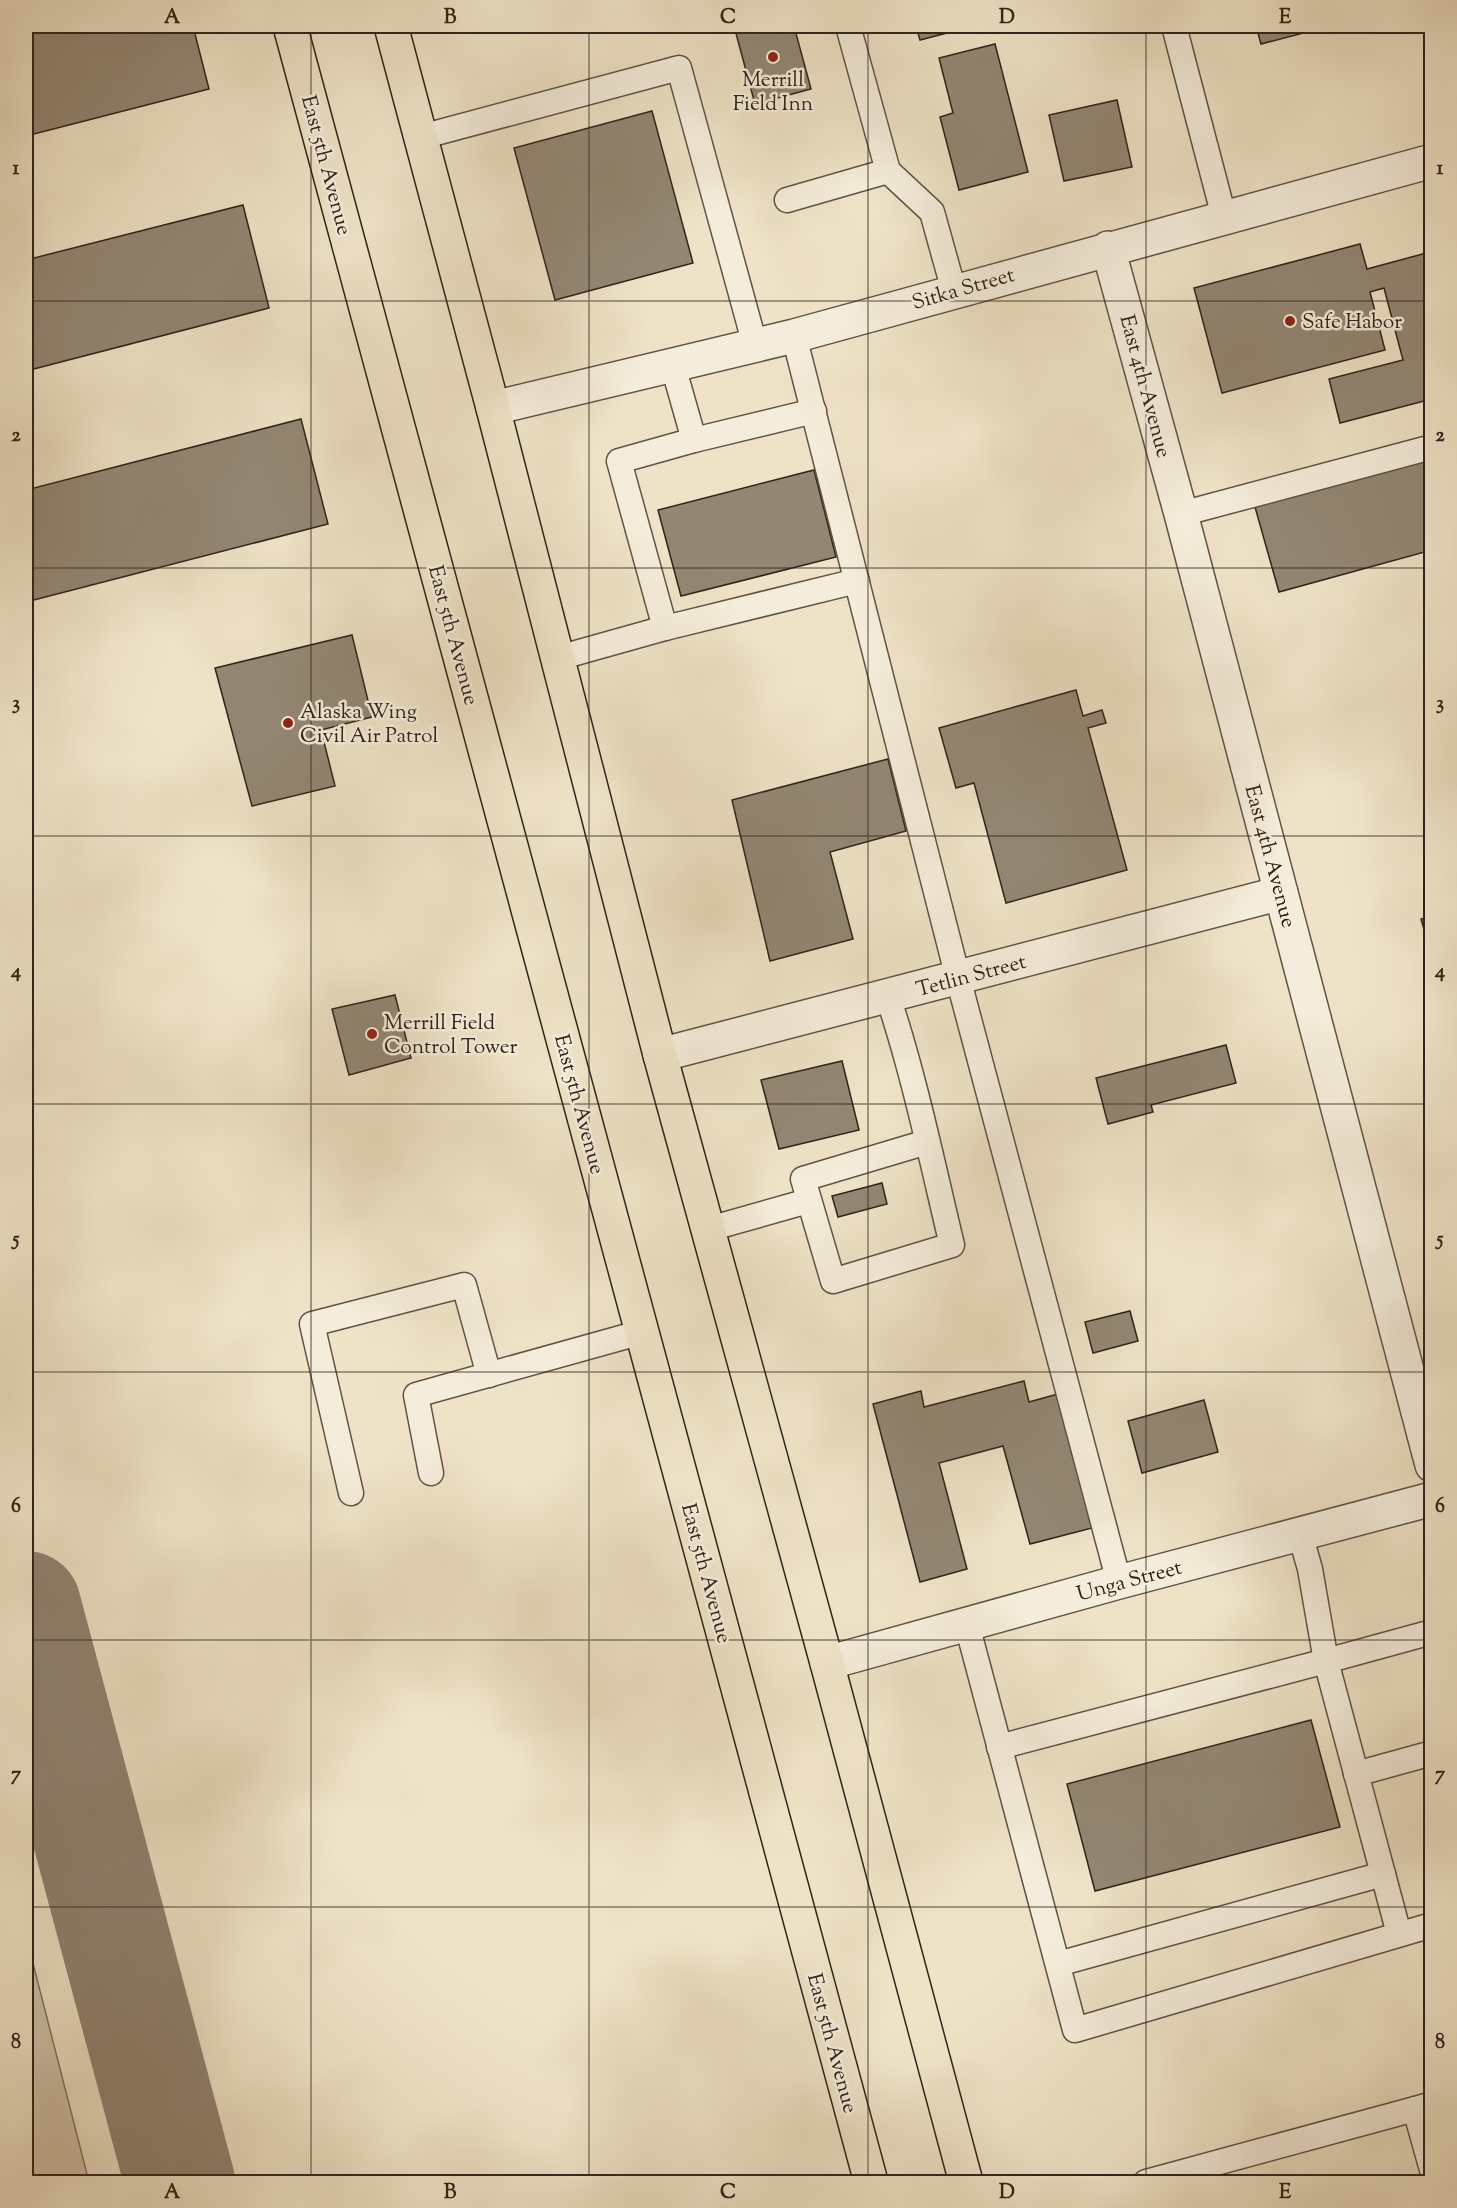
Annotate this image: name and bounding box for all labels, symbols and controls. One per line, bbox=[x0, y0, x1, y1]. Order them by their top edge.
text: A bbox=[164, 4, 181, 33]
text: B bbox=[444, 4, 457, 33]
text: C bbox=[720, 4, 736, 33]
text: D bbox=[999, 4, 1015, 33]
text: E bbox=[1279, 4, 1292, 33]
marker: Merrill Field Inn bbox=[766, 50, 780, 64]
place label: Merrill Field Inn bbox=[733, 66, 813, 120]
street label: East 5th Avenue bbox=[292, 92, 358, 239]
text: 1 bbox=[13, 155, 20, 184]
text: 1 bbox=[1437, 155, 1444, 184]
street label: Sitka Street bbox=[909, 261, 1018, 319]
place label: Safe Habor bbox=[1302, 308, 1402, 338]
street label: East 4th Avenue bbox=[1111, 312, 1178, 461]
marker: Safe Habor bbox=[1283, 314, 1297, 328]
text: 2 bbox=[11, 422, 21, 451]
text: 2 bbox=[1435, 422, 1445, 451]
street label: East 5th Avenue bbox=[419, 562, 485, 709]
text: 3 bbox=[12, 690, 20, 719]
text: 3 bbox=[1436, 690, 1444, 719]
place label: Alaska Wing Civil Air Patrol bbox=[300, 698, 438, 752]
marker: Alaska Wing Civil Air Patrol bbox=[281, 716, 295, 730]
street label: East 4th Avenue bbox=[1236, 782, 1303, 931]
street label: Tetlin Street bbox=[913, 948, 1030, 1006]
text: 4 bbox=[10, 958, 21, 987]
text: 4 bbox=[1434, 958, 1445, 987]
place label: Merrill Field Control Tower bbox=[384, 1009, 517, 1063]
marker: Merrill Field Control Tower bbox=[365, 1027, 379, 1041]
street label: East 5th Avenue bbox=[545, 1031, 611, 1178]
text: 5 bbox=[11, 1226, 20, 1255]
text: 5 bbox=[1435, 1226, 1444, 1255]
text: 6 bbox=[11, 1493, 21, 1522]
text: 6 bbox=[1435, 1493, 1445, 1522]
street label: East 5th Avenue bbox=[672, 1500, 738, 1647]
street label: Unga Street bbox=[1073, 1553, 1186, 1610]
text: 7 bbox=[11, 1761, 22, 1790]
text: 7 bbox=[1435, 1761, 1446, 1790]
street label: East 5th Avenue bbox=[798, 1970, 864, 2117]
text: 8 bbox=[11, 2029, 21, 2058]
text: 8 bbox=[1435, 2029, 1445, 2058]
text: A bbox=[164, 2179, 181, 2208]
text: B bbox=[444, 2179, 457, 2208]
text: C bbox=[720, 2179, 736, 2208]
text: D bbox=[999, 2179, 1015, 2208]
text: E bbox=[1279, 2179, 1292, 2208]

